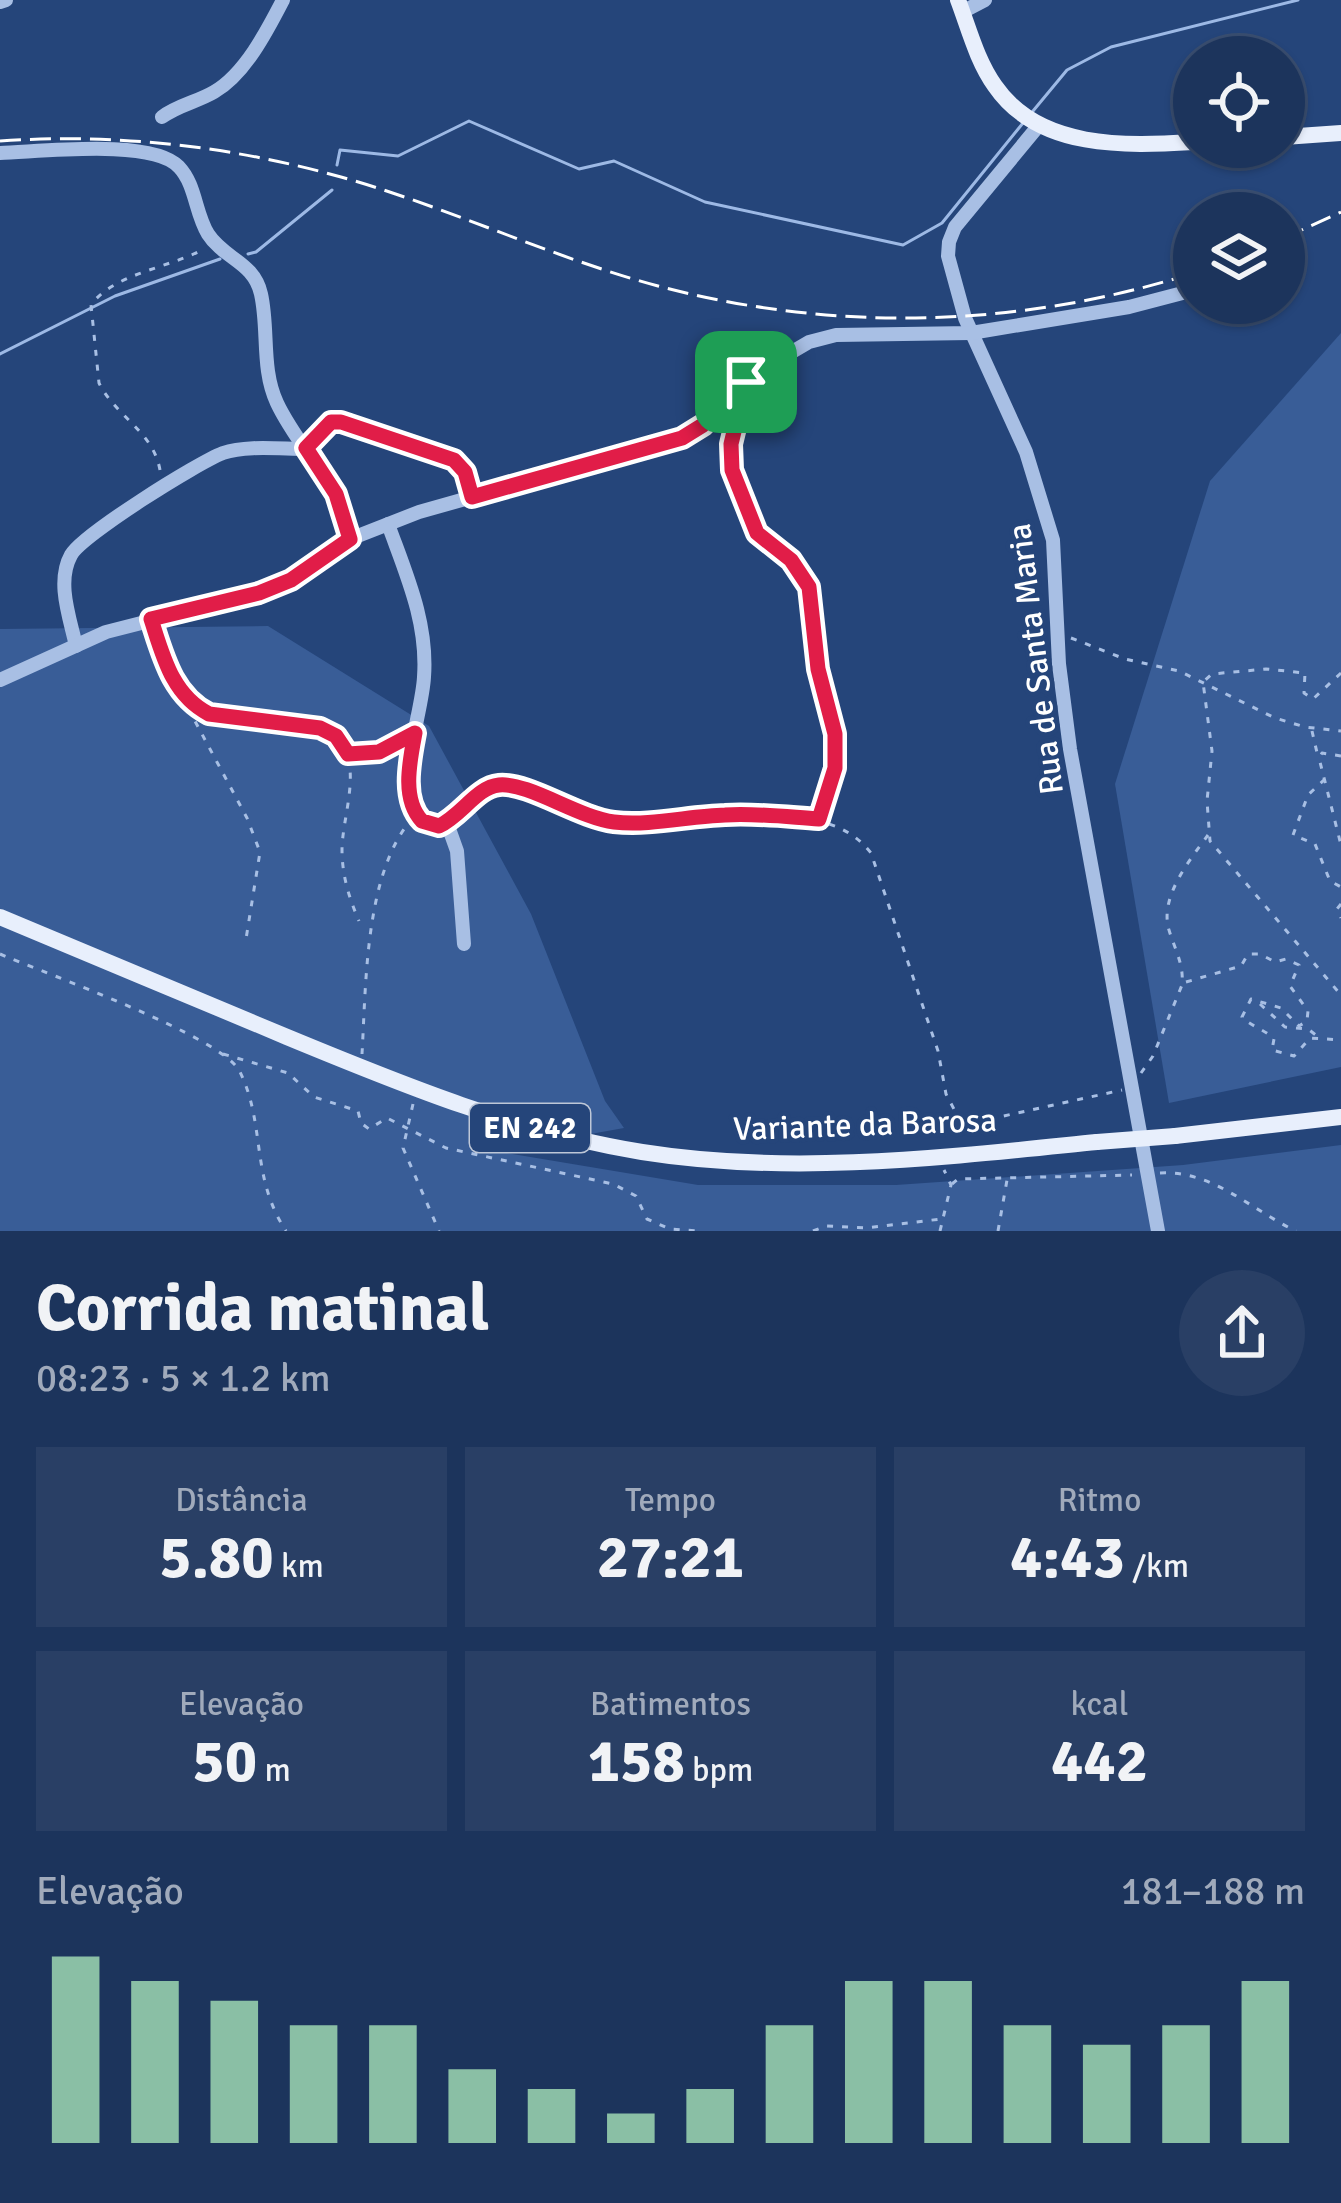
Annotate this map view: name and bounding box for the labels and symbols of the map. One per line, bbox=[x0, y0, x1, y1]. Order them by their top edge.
pin bbox=[695, 331, 797, 433]
street label: Rua de Santa Maria bbox=[999, 521, 1073, 797]
street label: Variante da Barosa bbox=[732, 1100, 998, 1150]
road number: EN 242 bbox=[470, 1104, 590, 1152]

